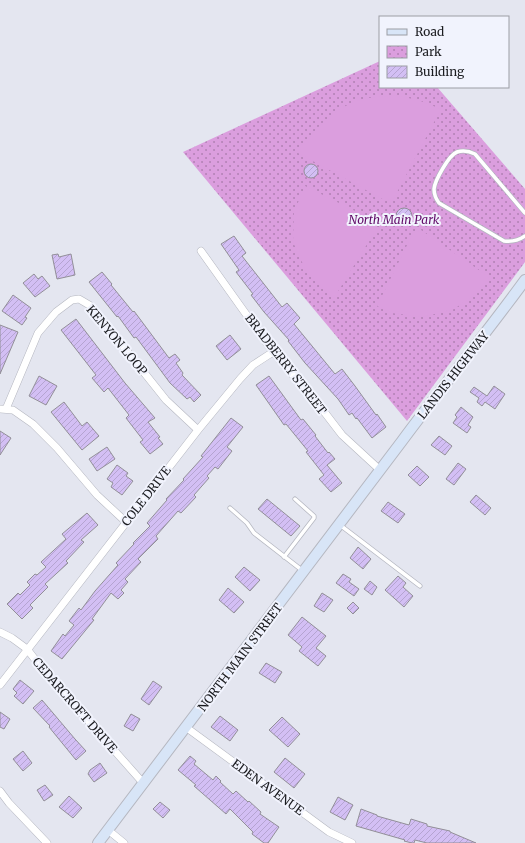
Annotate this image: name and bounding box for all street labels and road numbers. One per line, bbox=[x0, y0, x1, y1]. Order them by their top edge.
street label: KENYON LOOP bbox=[83, 302, 151, 378]
street label: BRADBERRY STREET bbox=[242, 311, 330, 418]
street label: LANDIS HIGHWAY bbox=[414, 328, 492, 422]
street label: COLE DRIVE bbox=[118, 463, 174, 529]
street label: NORTH MAIN STREET bbox=[194, 600, 286, 714]
street label: CEDARCROFT DRIVE bbox=[29, 654, 121, 756]
street label: EDEN AVENUE bbox=[229, 756, 307, 818]

